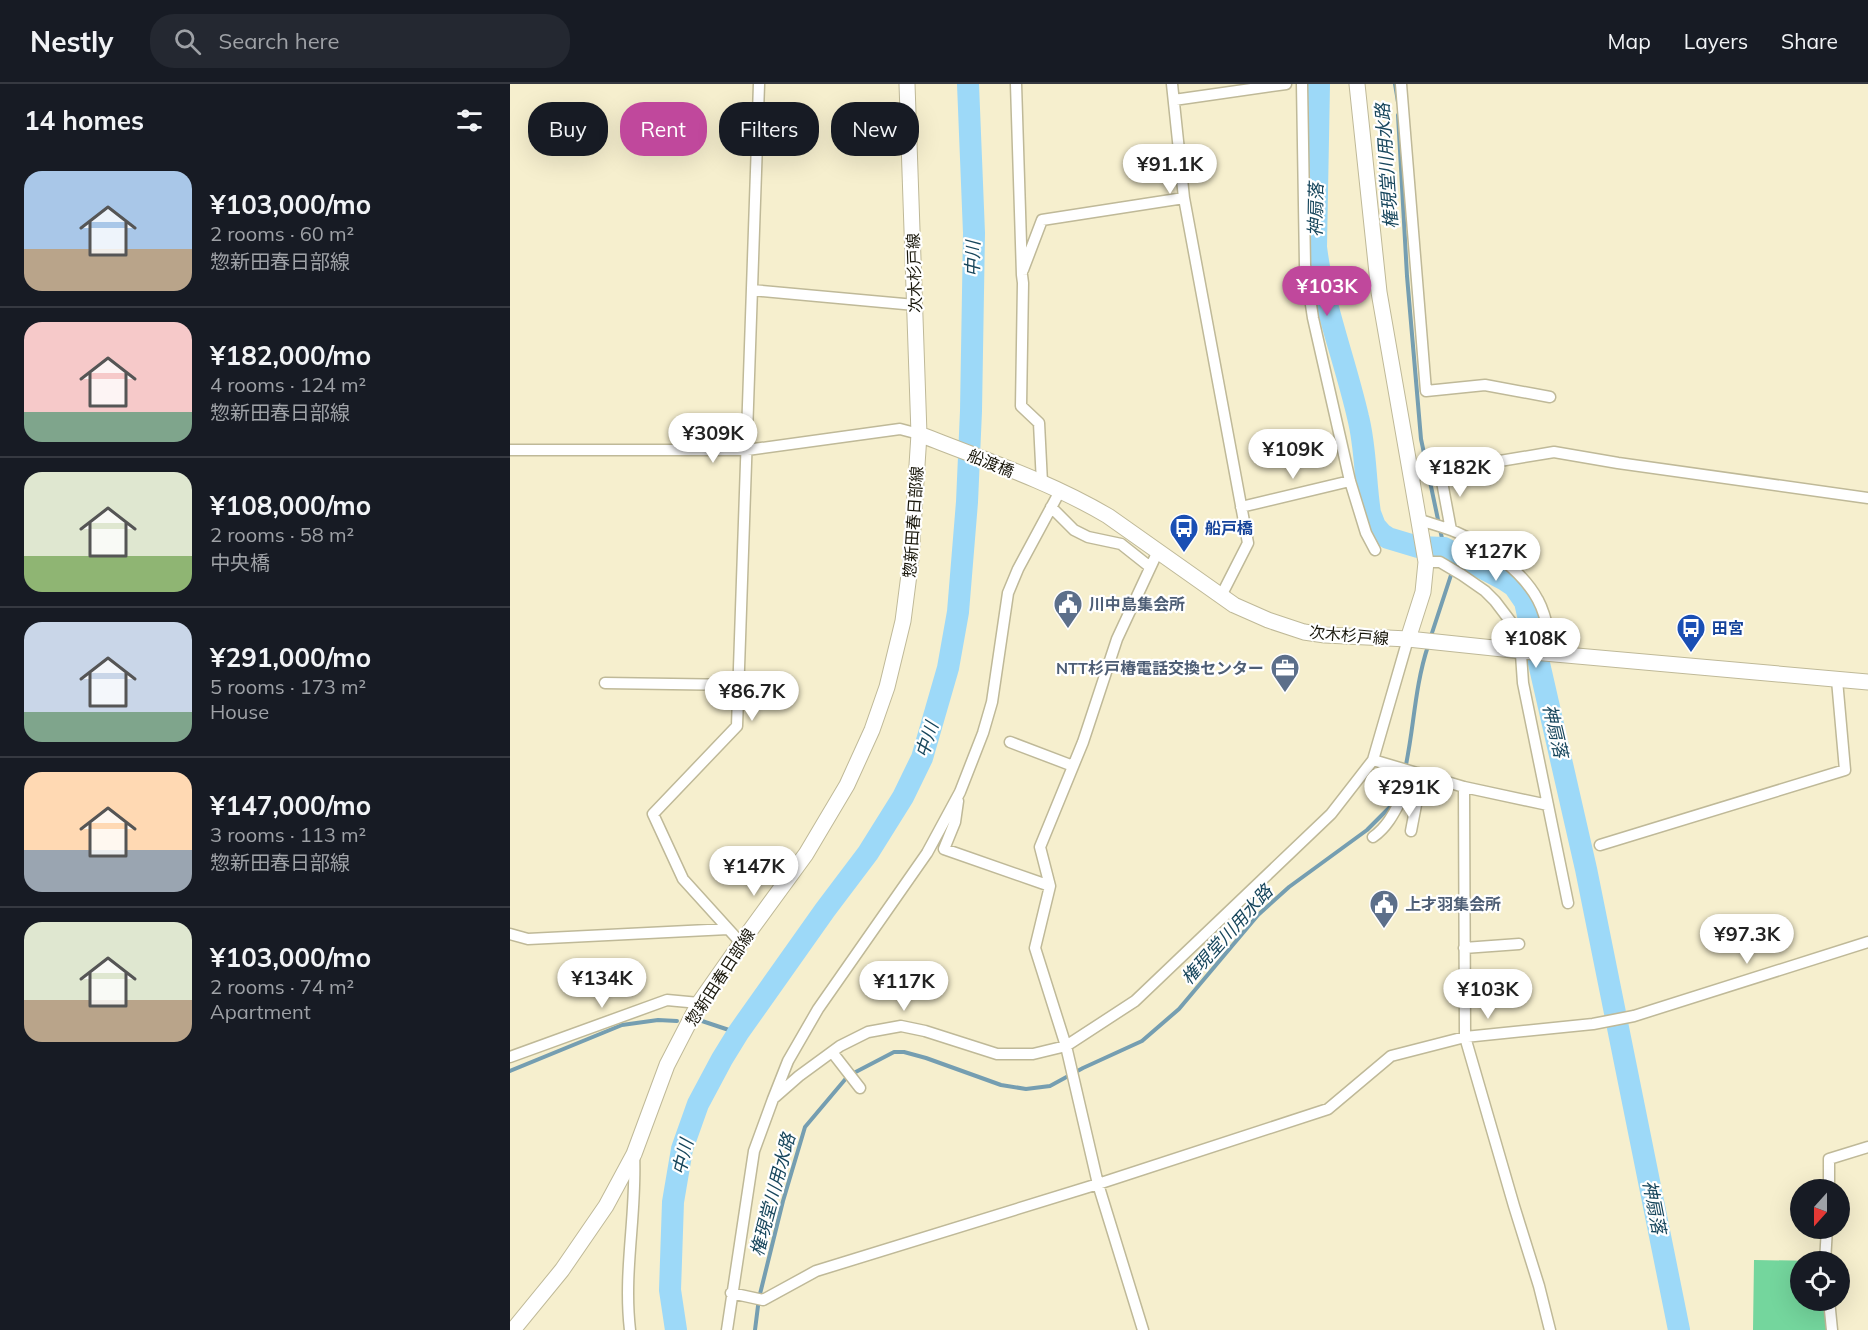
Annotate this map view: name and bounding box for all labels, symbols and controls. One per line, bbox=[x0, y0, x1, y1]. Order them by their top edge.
search box bbox=[150, 14, 570, 68]
text: Nestly bbox=[30, 24, 114, 59]
icon: search bbox=[171, 25, 204, 58]
text: Search here bbox=[219, 27, 339, 55]
text: Map bbox=[1608, 28, 1651, 54]
text: Layers bbox=[1684, 28, 1748, 54]
text: Share bbox=[1781, 28, 1838, 54]
water label: 権現堂川用水路 bbox=[1370, 100, 1402, 230]
chip: Buy bbox=[528, 102, 608, 156]
chip: Rent bbox=[620, 102, 707, 156]
chip: Filters bbox=[719, 102, 819, 156]
chip: New bbox=[831, 102, 919, 156]
text: 14 homes bbox=[24, 104, 144, 137]
icon: filters bbox=[453, 104, 486, 137]
pin: ¥91.1K bbox=[1121, 144, 1219, 195]
text: ¥91.1K bbox=[1137, 151, 1203, 176]
water label: 神扇落 bbox=[1304, 180, 1328, 237]
text: ¥103,000/mo bbox=[210, 188, 371, 221]
icon: home bbox=[72, 195, 144, 267]
text: 2 rooms · 60 m² bbox=[210, 221, 354, 246]
street label: 次木杉戸線 bbox=[903, 233, 925, 313]
water label: 中川 bbox=[961, 239, 984, 277]
text: 惣新田春日部線 bbox=[210, 249, 350, 274]
pin: ¥103K bbox=[1285, 266, 1369, 317]
text: ¥103K bbox=[1296, 273, 1358, 298]
text: ¥182,000/mo bbox=[210, 339, 371, 372]
icon: home bbox=[72, 346, 144, 418]
text: 4 rooms · 124 m² bbox=[210, 372, 366, 397]
text: 惣新田春日部線 bbox=[210, 400, 350, 425]
pin: ¥309K bbox=[671, 413, 755, 464]
text: ¥309K bbox=[682, 420, 744, 445]
pin: ¥109K bbox=[1251, 429, 1335, 480]
text: ¥109K bbox=[1262, 436, 1324, 461]
street label: 船渡橋 bbox=[965, 445, 1017, 481]
pin: ¥182K bbox=[1418, 447, 1502, 498]
text: ¥182K bbox=[1429, 454, 1491, 479]
street label: 惣新田春日部線 bbox=[899, 465, 927, 579]
text: ¥108,000/mo bbox=[210, 489, 371, 522]
icon: home bbox=[72, 496, 144, 568]
bus stop icon: 船戸橋 bbox=[1168, 512, 1200, 554]
place label: 船戸橋 bbox=[1205, 518, 1253, 538]
text: 2 rooms · 58 m² bbox=[210, 522, 354, 547]
pin: ¥127K bbox=[1454, 531, 1538, 582]
text: ¥127K bbox=[1465, 538, 1527, 563]
text: 中央橋 bbox=[210, 550, 270, 575]
public building icon: 川中島集会所 bbox=[1052, 588, 1084, 630]
place label: 川中島集会所 bbox=[1089, 594, 1185, 614]
bus stop icon: 田宮 bbox=[1675, 612, 1707, 654]
pin: ¥108K bbox=[1494, 618, 1578, 669]
place label: 田宮 bbox=[1712, 618, 1744, 638]
street label: 次木杉戸線 bbox=[1308, 622, 1390, 648]
text: ¥108K bbox=[1505, 625, 1567, 650]
text: ¥291,000/mo bbox=[210, 641, 371, 674]
icon: home bbox=[72, 646, 144, 718]
office icon: NTT杉戸椿電話交換センター bbox=[1269, 652, 1301, 694]
place label: NTT杉戸椿電話交換センター bbox=[1056, 658, 1264, 678]
pin: ¥86.7K bbox=[703, 671, 801, 722]
text: 5 rooms · 173 m² bbox=[210, 674, 366, 699]
text: ¥86.7K bbox=[719, 678, 785, 703]
text: House bbox=[210, 699, 269, 724]
water label: 神扇落 bbox=[1538, 702, 1573, 763]
water label: 中川 bbox=[910, 717, 944, 761]
pin: ¥291K bbox=[1367, 767, 1451, 818]
text: ¥291K bbox=[1378, 774, 1440, 799]
text: ¥147,000/mo bbox=[210, 789, 371, 822]
icon: home bbox=[72, 796, 144, 868]
text: 3 rooms · 113 m² bbox=[210, 822, 366, 847]
pin: ¥147K bbox=[712, 846, 796, 897]
text: 惣新田春日部線 bbox=[210, 850, 350, 875]
text: ¥147K bbox=[723, 853, 785, 878]
water label: 権現堂川用水路 bbox=[1176, 879, 1279, 989]
public building icon: 上才羽集会所 bbox=[1368, 888, 1400, 930]
place label: 上才羽集会所 bbox=[1405, 894, 1501, 914]
pin: ¥97.3K bbox=[1698, 914, 1796, 965]
text: ¥97.3K bbox=[1714, 921, 1780, 946]
street label: 惣新田春日部線 bbox=[681, 925, 759, 1029]
text: ¥103,000/mo bbox=[210, 941, 371, 974]
icon: home bbox=[72, 946, 144, 1018]
pin: ¥134K bbox=[560, 958, 644, 1009]
pin: ¥117K bbox=[862, 961, 946, 1012]
text: ¥134K bbox=[571, 965, 633, 990]
text: ¥117K bbox=[873, 968, 935, 993]
pin: ¥103K bbox=[1446, 969, 1530, 1020]
text: 2 rooms · 74 m² bbox=[210, 974, 354, 999]
text: ¥103K bbox=[1457, 976, 1519, 1001]
text: Apartment bbox=[210, 999, 311, 1024]
water label: 権現堂川用水路 bbox=[745, 1129, 800, 1259]
water label: 中川 bbox=[667, 1135, 699, 1177]
water label: 神扇落 bbox=[1638, 1178, 1672, 1239]
north arrow bbox=[1790, 1179, 1850, 1239]
map controls bbox=[1790, 1179, 1850, 1311]
button: locate bbox=[1790, 1251, 1850, 1311]

